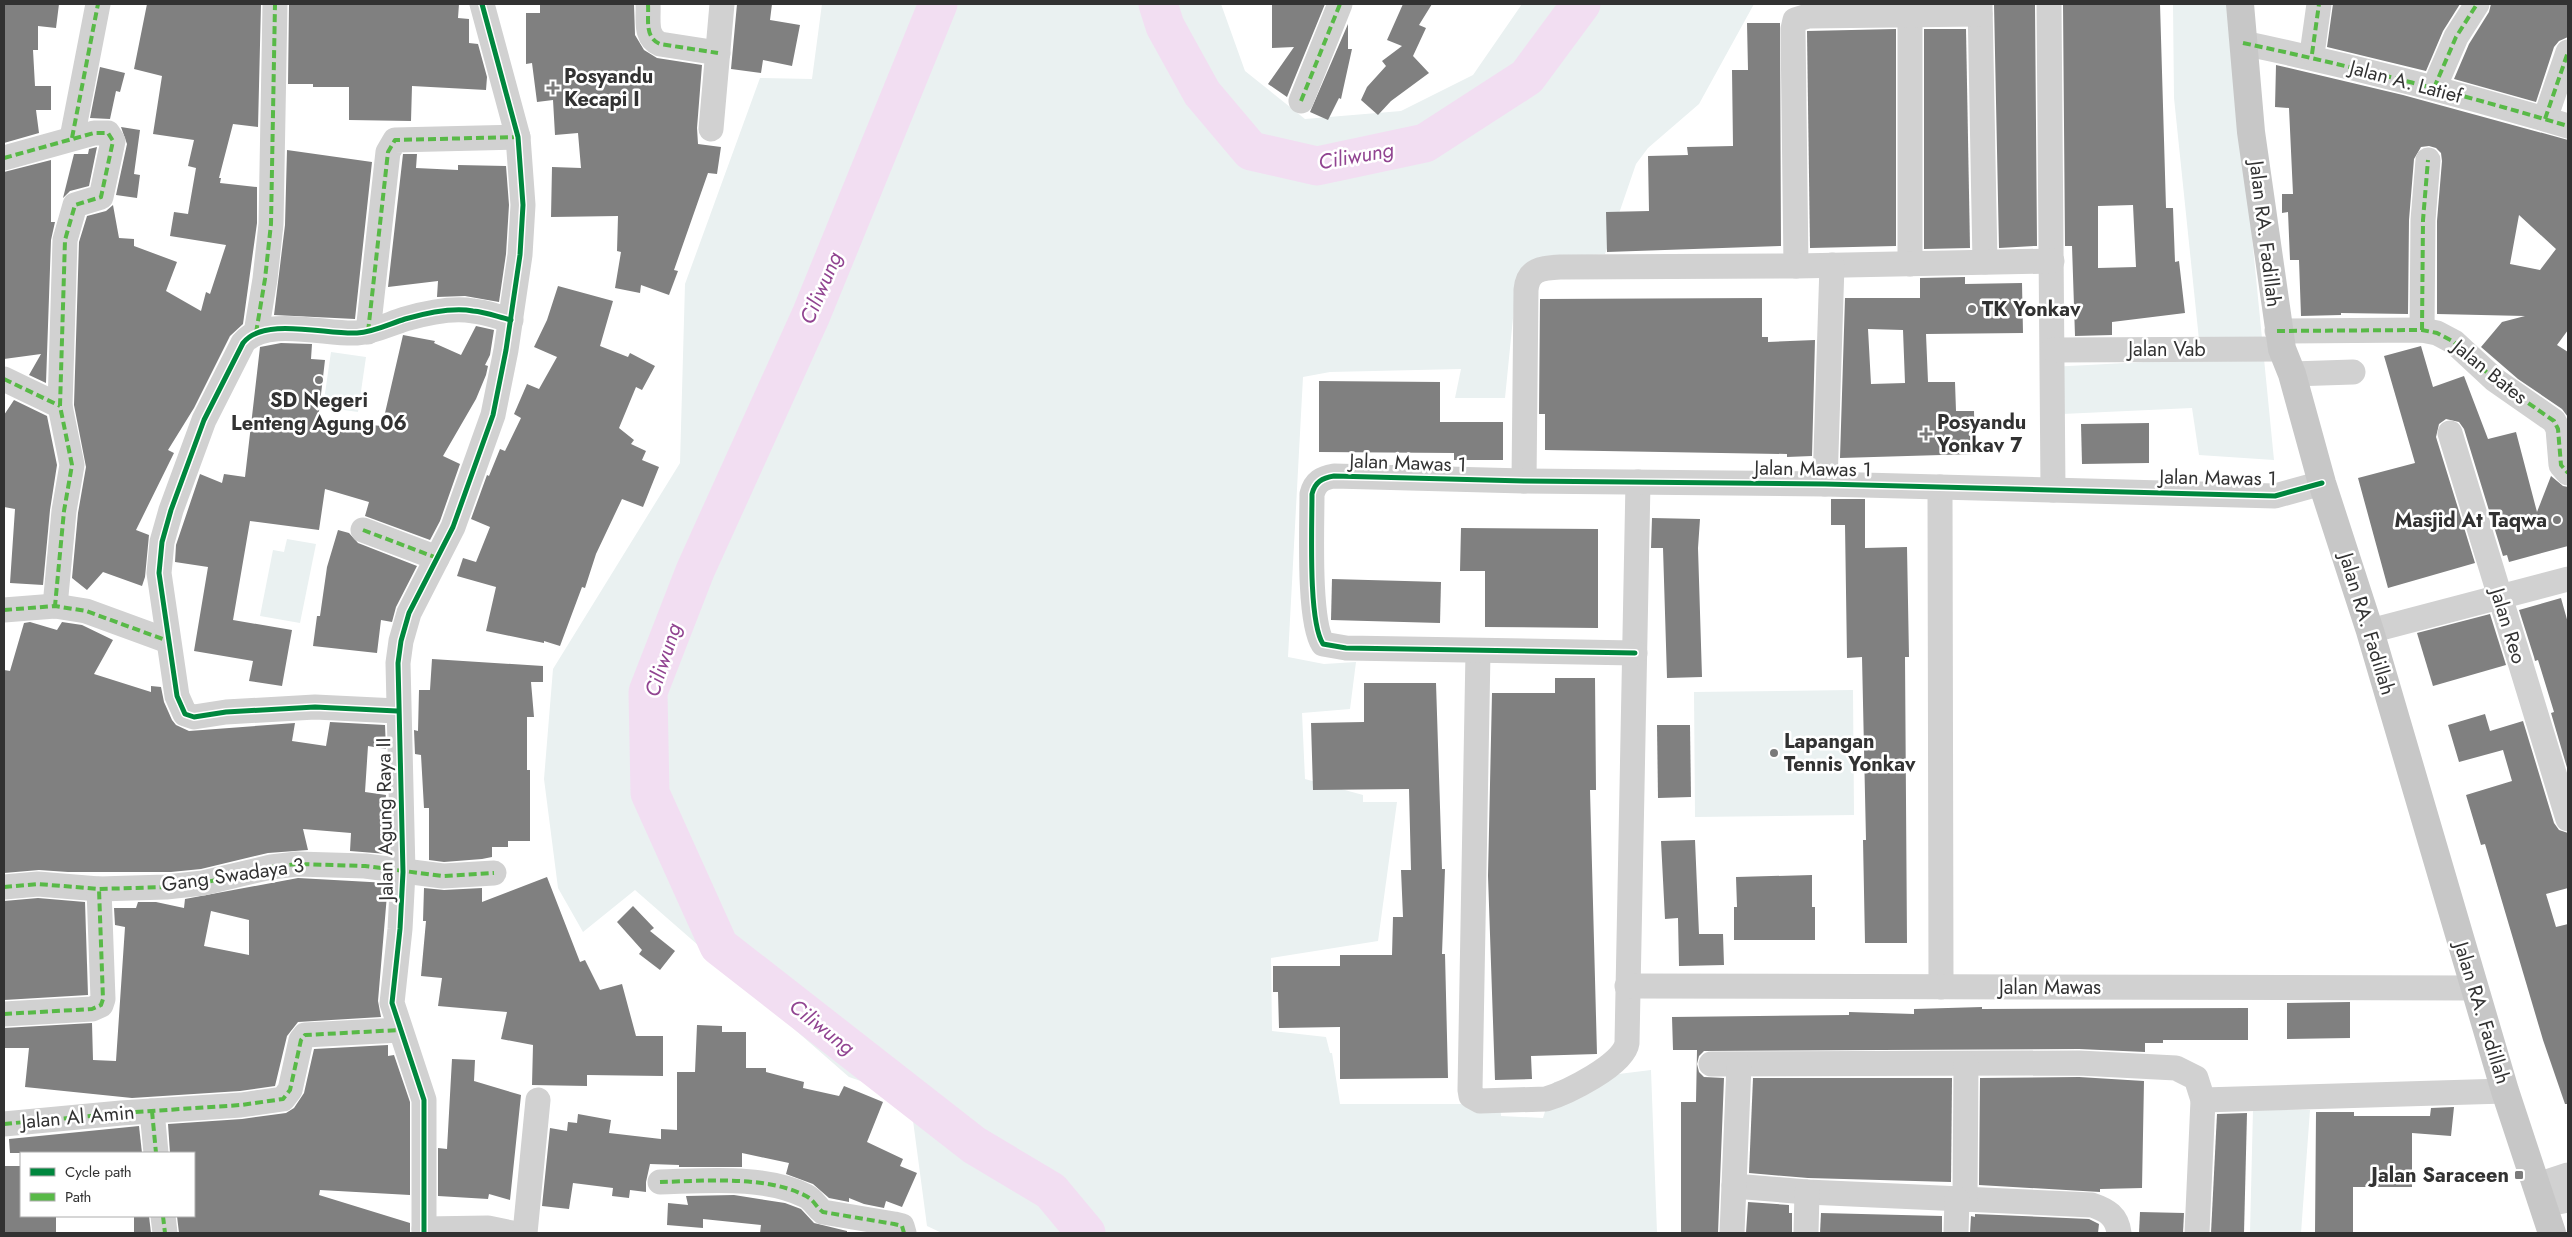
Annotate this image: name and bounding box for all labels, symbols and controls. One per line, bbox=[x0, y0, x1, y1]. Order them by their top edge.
street label: Jalan A. Latief bbox=[2344, 52, 2467, 111]
place label: Posyandu Kecapi I bbox=[564, 62, 653, 114]
marker: Posyandu Kecapi I bbox=[546, 81, 560, 95]
water label: Ciliwung bbox=[1316, 135, 1396, 177]
street label: Jalan RA. Fadillah bbox=[2241, 156, 2288, 309]
water label: Ciliwung bbox=[792, 247, 850, 329]
place label: TK Yonkav bbox=[1982, 295, 2081, 324]
marker: TK Yonkav bbox=[1966, 303, 1978, 315]
street label: Jalan Bates bbox=[2444, 331, 2534, 411]
street label: Jalan Vab bbox=[2125, 335, 2206, 364]
marker: SD Negeri Lenteng Agung 06 bbox=[313, 374, 325, 386]
place label: SD Negeri Lenteng Agung 06 bbox=[231, 386, 407, 438]
place label: Posyandu Yonkav 7 bbox=[1936, 408, 2026, 460]
marker: Posyandu Yonkav 7 bbox=[1919, 427, 1933, 441]
street label: Jalan Mawas 1 bbox=[1346, 446, 1467, 480]
street label: Jalan Mawas 1 bbox=[1751, 453, 1872, 485]
street label: Jalan Mawas 1 bbox=[2156, 462, 2277, 494]
place label: Masjid At Taqwa bbox=[2395, 506, 2547, 535]
marker: Masjid At Taqwa bbox=[2551, 514, 2563, 526]
street label: Jalan RA. Fadillah bbox=[2331, 547, 2402, 699]
street label: Jalan Reo bbox=[2482, 582, 2533, 667]
water label: Ciliwung bbox=[637, 619, 689, 701]
place label: Lapangan Tennis Yonkav bbox=[1784, 727, 1916, 779]
street label: Jalan Agung Raya II bbox=[369, 737, 401, 904]
marker: Lapangan Tennis Yonkav bbox=[1768, 747, 1780, 759]
street label: Gang Swadaya 3 bbox=[160, 851, 306, 899]
street label: Jalan RA. Fadillah bbox=[2446, 936, 2517, 1088]
street label: Jalan Mawas bbox=[1996, 973, 2101, 1002]
water label: Ciliwung bbox=[783, 992, 862, 1062]
street label: Jalan Al Amin bbox=[17, 1098, 136, 1137]
legend bbox=[20, 1152, 195, 1217]
text: Cycle path bbox=[65, 1161, 132, 1183]
place label: Jalan Saraceen bbox=[2367, 1161, 2509, 1190]
marker: Jalan Saraceen bbox=[2513, 1169, 2525, 1181]
text: Path bbox=[65, 1186, 91, 1208]

